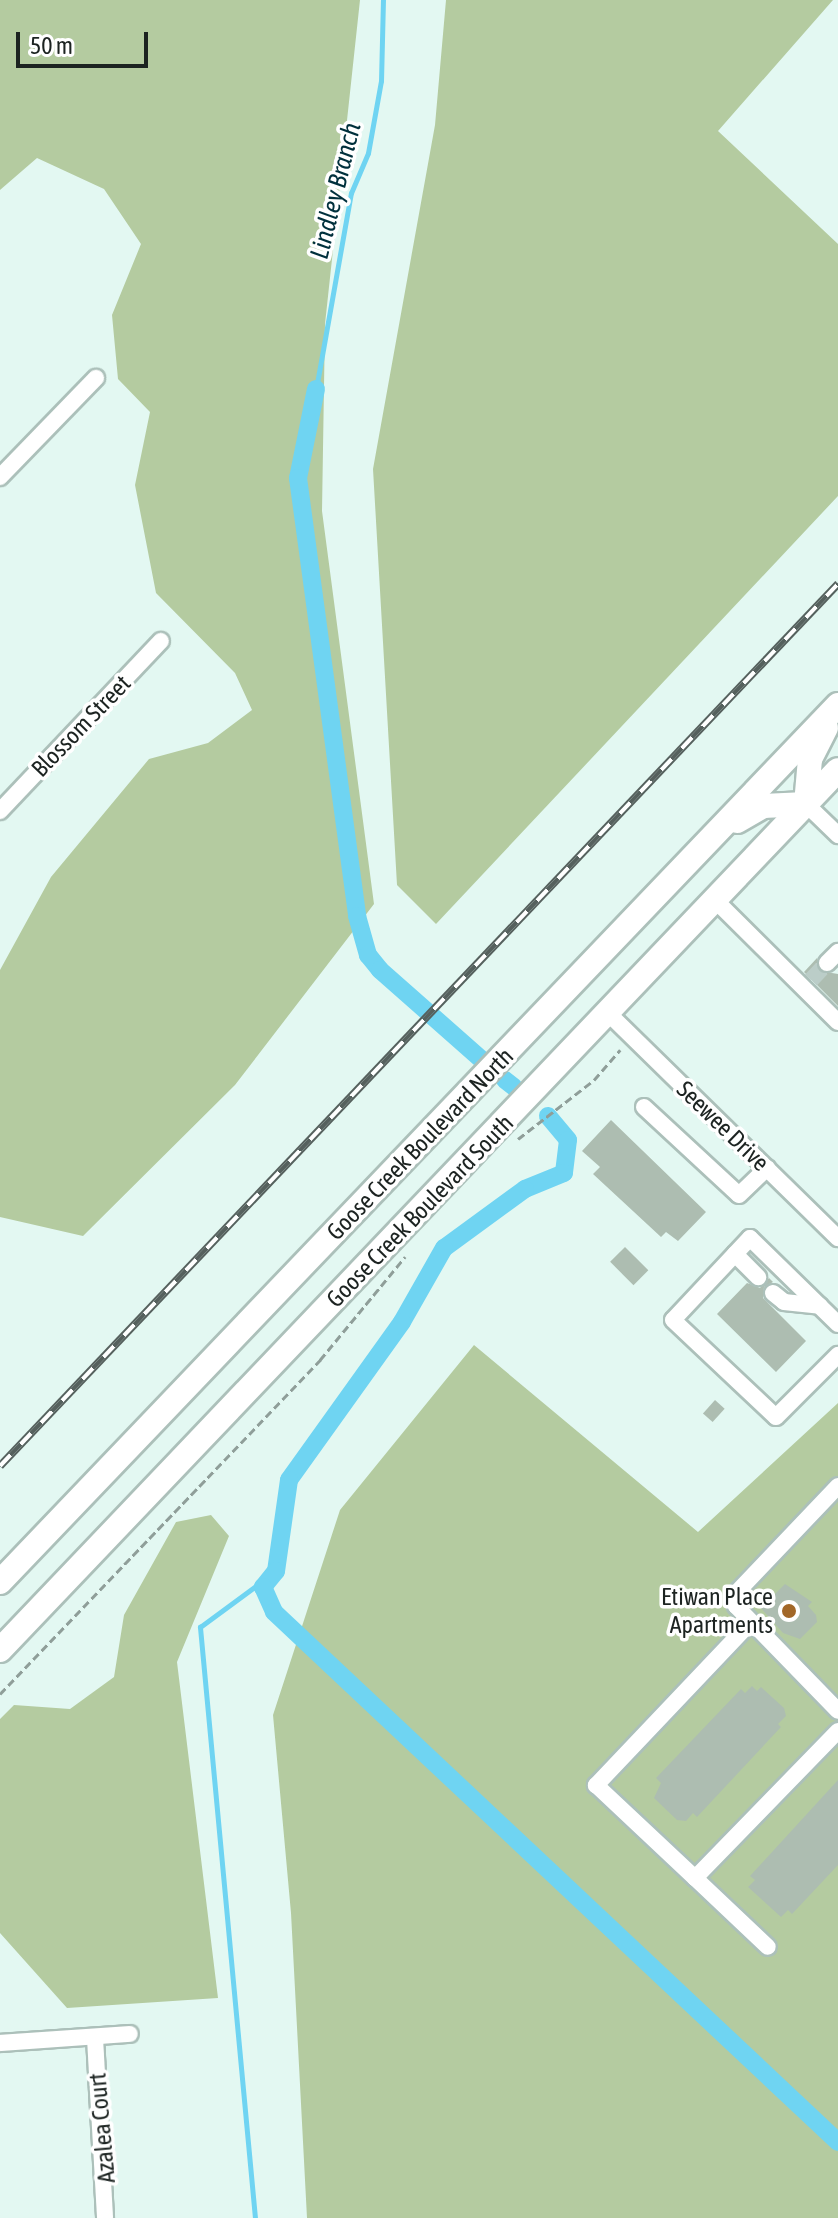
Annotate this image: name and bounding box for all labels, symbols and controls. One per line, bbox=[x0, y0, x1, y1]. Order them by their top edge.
scale bar bbox=[20, 16, 152, 66]
text: 50 m bbox=[30, 32, 73, 59]
water label: Lindley Branch bbox=[304, 120, 368, 262]
street label: Blossom Street bbox=[25, 669, 137, 783]
street label: Goose Creek Boulevard North bbox=[321, 1042, 519, 1246]
street label: Seewee Drive bbox=[671, 1075, 775, 1177]
street label: Goose Creek Boulevard South bbox=[321, 1109, 519, 1313]
place label: Etiwan Place Apartments bbox=[661, 1583, 773, 1639]
marker: Etiwan Place Apartments bbox=[780, 1602, 798, 1620]
street label: Azalea Court bbox=[83, 2072, 121, 2184]

